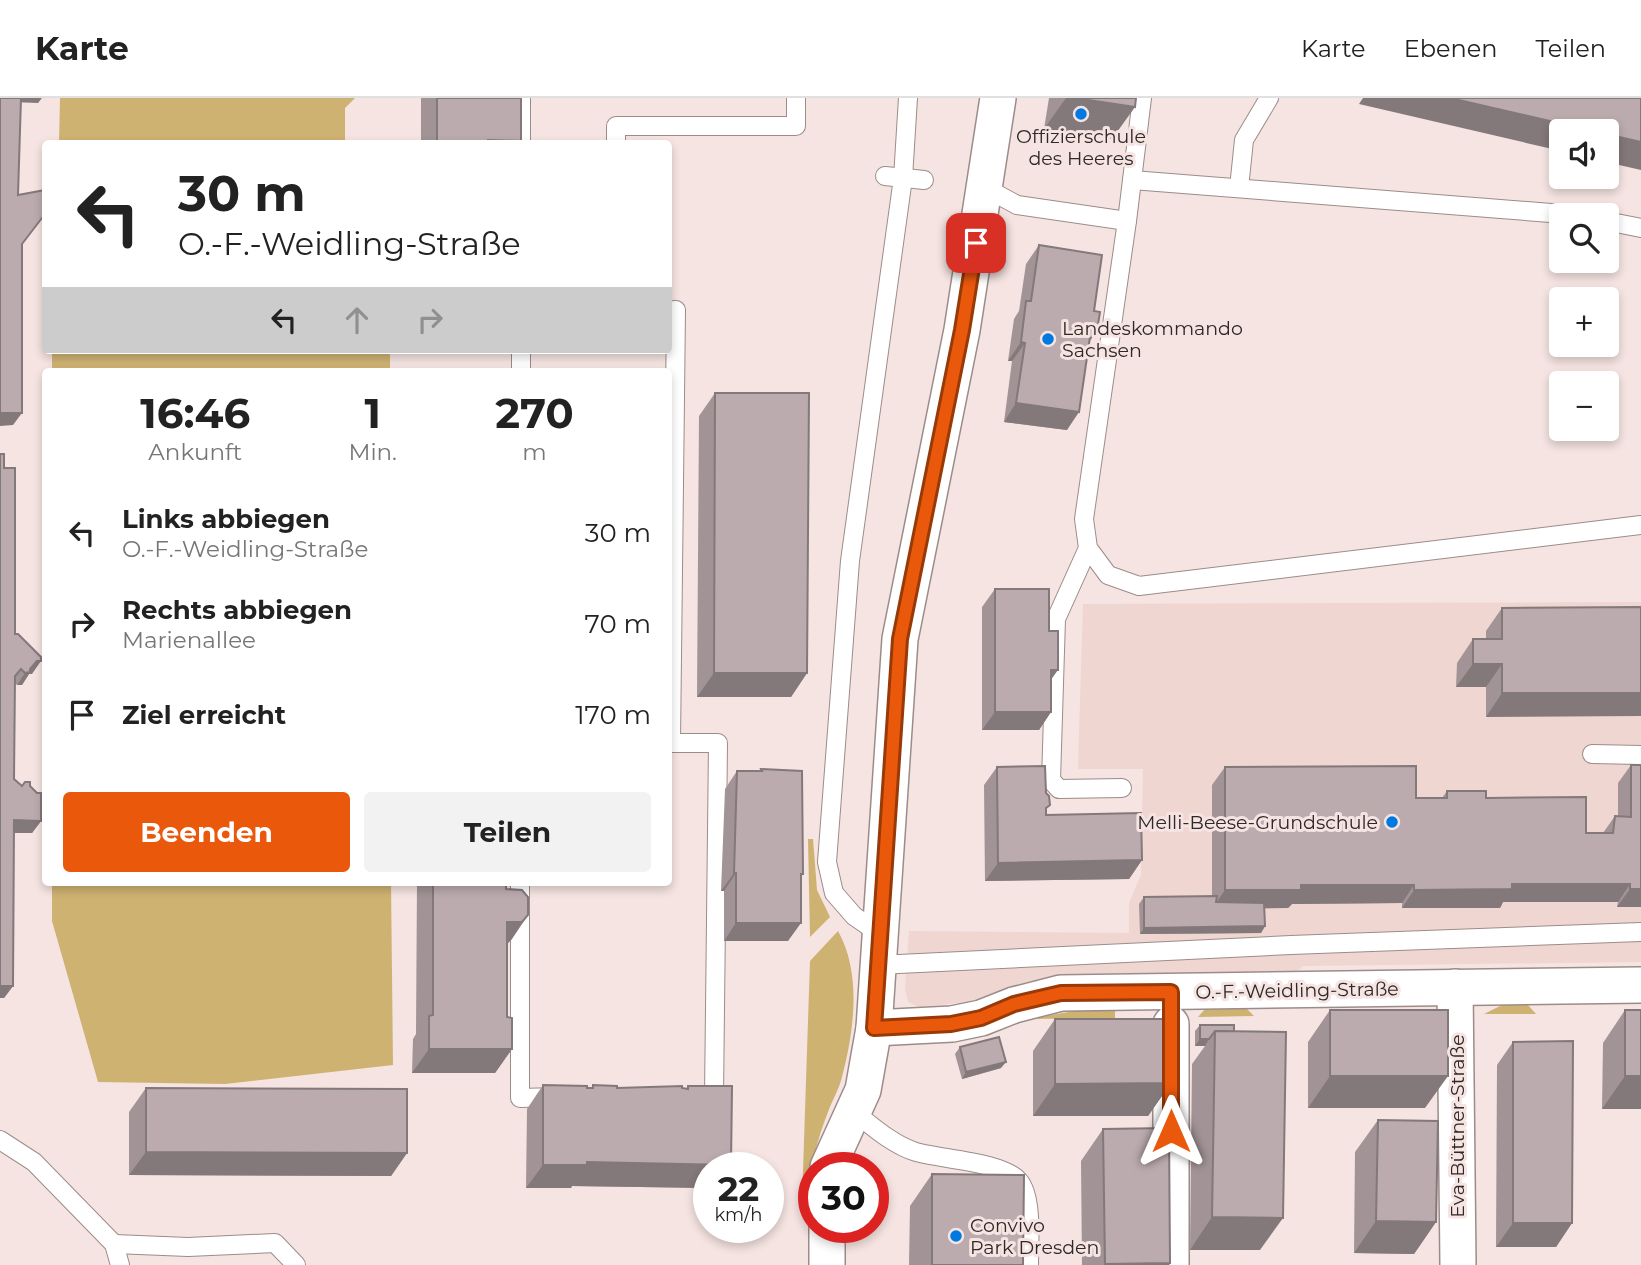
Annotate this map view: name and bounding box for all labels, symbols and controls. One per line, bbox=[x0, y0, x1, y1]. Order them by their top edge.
text: Karte bbox=[35, 28, 129, 68]
text: Karte bbox=[1301, 34, 1366, 63]
text: Ebenen bbox=[1404, 34, 1497, 63]
text: Teilen bbox=[1535, 34, 1606, 63]
marker: Offizierschule des Heeres bbox=[1073, 106, 1089, 122]
map controls bbox=[1549, 119, 1619, 441]
button: sound bbox=[1549, 119, 1619, 189]
place label: Offizierschule des Heeres bbox=[1016, 125, 1146, 170]
text: 30 m bbox=[178, 164, 306, 223]
icon: left bbox=[63, 168, 154, 259]
button: search bbox=[1549, 203, 1619, 273]
pin bbox=[946, 213, 1006, 273]
text: O.-F.-Weidling-Straße bbox=[178, 224, 521, 263]
icon: arrive bbox=[957, 224, 995, 262]
button: + bbox=[1549, 287, 1619, 357]
icon: left bbox=[265, 301, 303, 339]
icon: ahead bbox=[338, 301, 376, 339]
icon: right bbox=[411, 301, 449, 339]
place label: Landeskommando Sachsen bbox=[1062, 317, 1243, 362]
marker: Landeskommando Sachsen bbox=[1040, 331, 1056, 347]
button: − bbox=[1549, 371, 1619, 441]
text: 16:46 bbox=[140, 387, 250, 439]
text: 1 bbox=[364, 387, 381, 439]
text: 270 bbox=[495, 387, 574, 439]
text: Ankunft bbox=[148, 438, 242, 466]
text: Min. bbox=[348, 438, 397, 466]
text: m bbox=[522, 438, 547, 466]
text: Links abbiegen bbox=[122, 503, 330, 535]
icon: left bbox=[63, 514, 101, 552]
text: 30 m bbox=[585, 517, 651, 549]
text: O.-F.-Weidling-Straße bbox=[122, 535, 368, 563]
text: Rechts abbiegen bbox=[122, 594, 352, 626]
icon: right bbox=[63, 605, 101, 643]
text: 70 m bbox=[585, 608, 651, 640]
text: Marienallee bbox=[122, 626, 256, 654]
icon: arrive bbox=[63, 696, 101, 734]
text: Ziel erreicht bbox=[122, 699, 286, 731]
text: 170 m bbox=[575, 699, 651, 731]
button: Beenden bbox=[63, 792, 350, 872]
button: Teilen bbox=[364, 792, 651, 872]
place label: Melli-Beese-Grundschule bbox=[1137, 811, 1378, 834]
marker: Melli-Beese-Grundschule bbox=[1384, 814, 1400, 830]
street label: O.-F.-Weidling-Straße bbox=[1195, 977, 1399, 1004]
street label: Eva-Büttner-Straße bbox=[1446, 1034, 1469, 1218]
position arrow bbox=[1134, 1094, 1208, 1168]
speed limit sign: 30 bbox=[798, 1152, 889, 1243]
text: 22 bbox=[718, 1167, 759, 1210]
text: km/h bbox=[714, 1204, 763, 1226]
place label: Convivo Park Dresden bbox=[970, 1214, 1099, 1259]
marker: Convivo Park Dresden bbox=[948, 1228, 964, 1244]

